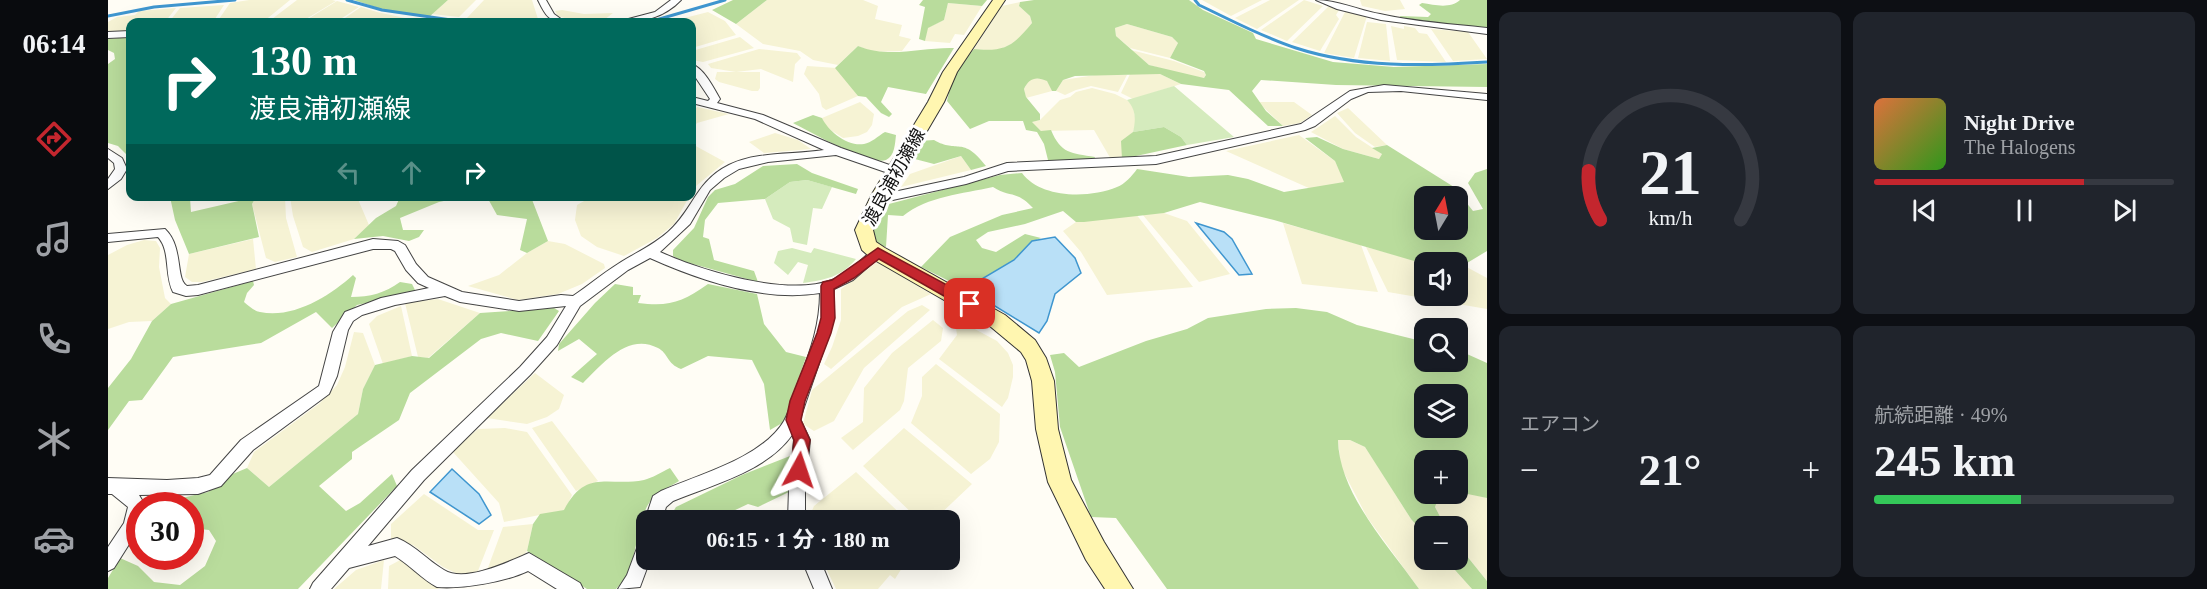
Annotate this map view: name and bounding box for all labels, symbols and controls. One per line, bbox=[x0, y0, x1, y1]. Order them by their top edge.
text: 06:14 bbox=[23, 29, 86, 59]
text: 130 m bbox=[249, 38, 358, 84]
icon: right bbox=[150, 42, 228, 120]
text: 渡良浦初瀬線 bbox=[249, 94, 411, 124]
text: Night Drive bbox=[1964, 110, 2075, 135]
icon: directions bbox=[33, 118, 75, 160]
street label: 渡良浦初瀬線 bbox=[859, 125, 929, 229]
text: The Halogens bbox=[1964, 136, 2076, 158]
text: 21 bbox=[1639, 138, 1701, 207]
icon: left bbox=[332, 156, 365, 189]
icon: ahead bbox=[395, 156, 428, 189]
icon: right bbox=[458, 156, 491, 189]
north arrow bbox=[1414, 186, 1468, 240]
map controls bbox=[1414, 186, 1468, 570]
icon: previous bbox=[1908, 194, 1941, 227]
icon: pause bbox=[2008, 194, 2041, 227]
icon: next bbox=[2108, 194, 2141, 227]
text: km/h bbox=[1648, 206, 1692, 230]
icon: music bbox=[33, 218, 75, 260]
button: sound bbox=[1414, 252, 1468, 306]
pin bbox=[944, 278, 995, 329]
icon: arrive bbox=[953, 287, 986, 320]
icon: phone bbox=[33, 318, 75, 360]
button: search bbox=[1414, 318, 1468, 372]
button: layers bbox=[1414, 384, 1468, 438]
text: 航続距離 · 49% bbox=[1874, 404, 2007, 426]
text: エアコン bbox=[1520, 413, 1600, 435]
icon: climate bbox=[33, 418, 75, 460]
text: 245 km bbox=[1874, 436, 2015, 486]
position arrow bbox=[767, 438, 831, 502]
text: 21° bbox=[1639, 445, 1702, 495]
button: + bbox=[1414, 450, 1468, 504]
text: − bbox=[1520, 452, 1539, 488]
text: + bbox=[1801, 452, 1820, 488]
speed limit sign: 30 bbox=[126, 492, 204, 570]
button: − bbox=[1414, 516, 1468, 570]
icon: car bbox=[33, 518, 75, 560]
text: 06:15 · 1 分 · 180 m bbox=[706, 527, 890, 552]

